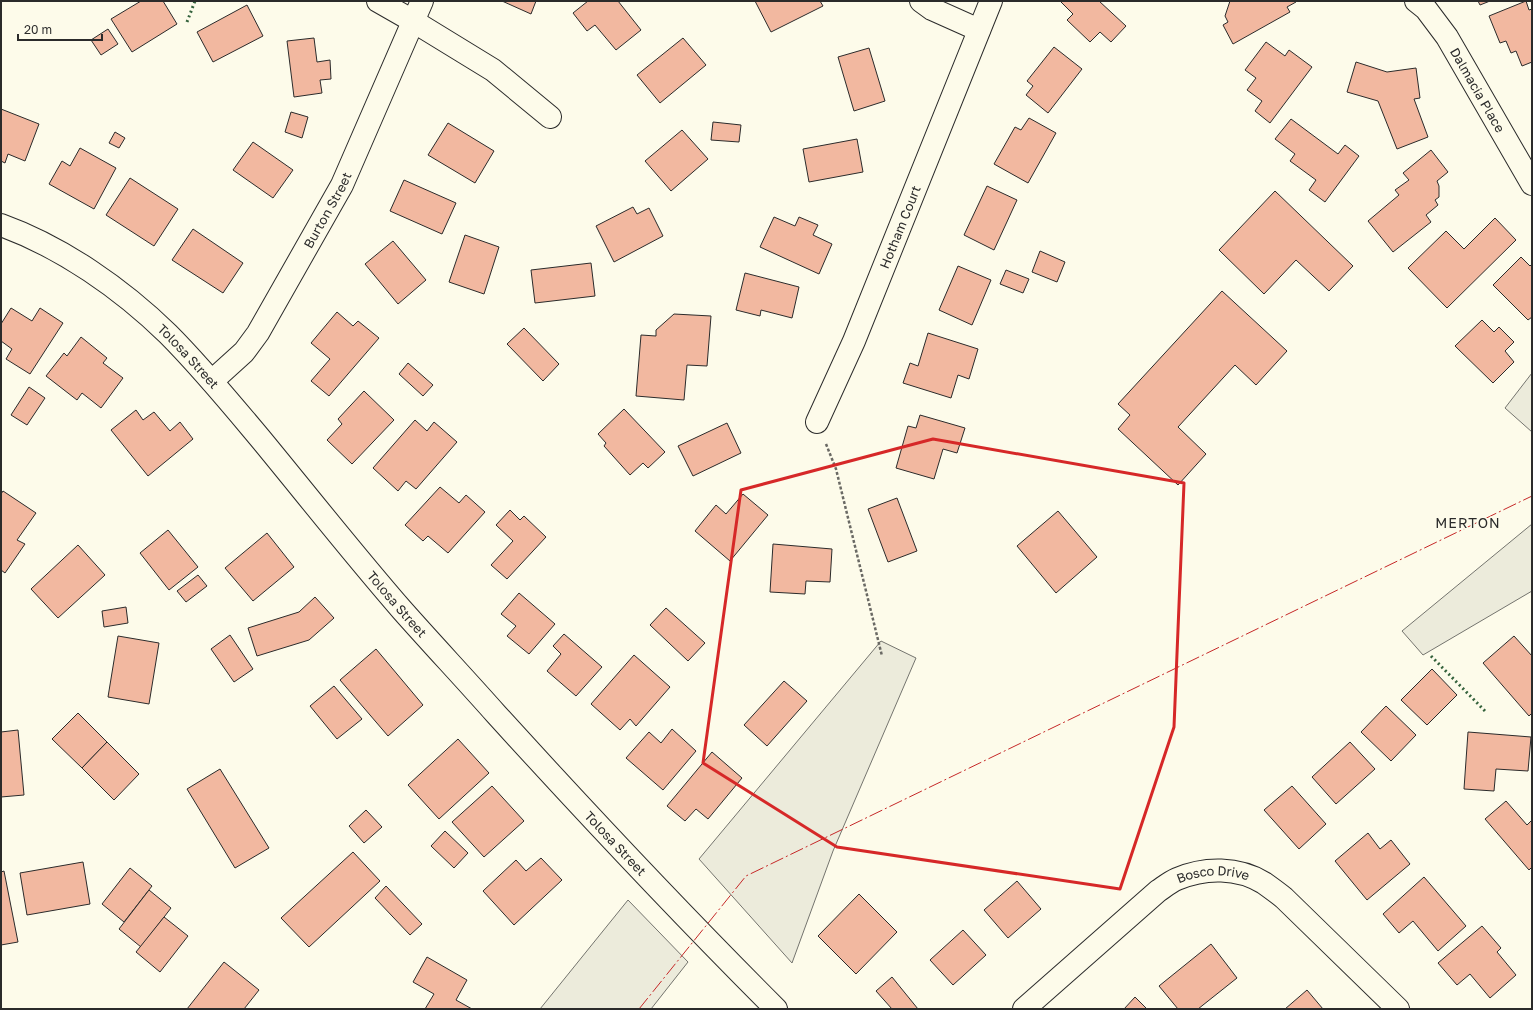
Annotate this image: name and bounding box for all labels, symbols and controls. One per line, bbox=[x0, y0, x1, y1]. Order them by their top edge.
scale bar bbox=[18, 16, 102, 42]
text: 20 m bbox=[24, 22, 52, 37]
street label: Dalmacia Place bbox=[1447, 45, 1508, 135]
street label: Burton Street bbox=[300, 170, 355, 251]
street label: Hotham Court bbox=[876, 183, 924, 271]
street label: Tolosa Street bbox=[155, 321, 222, 392]
district label: MERTON bbox=[1435, 514, 1501, 531]
street label: Tolosa Street bbox=[364, 568, 430, 640]
street label: Tolosa Street bbox=[581, 808, 650, 879]
street label: Bosco Drive bbox=[1174, 862, 1252, 886]

